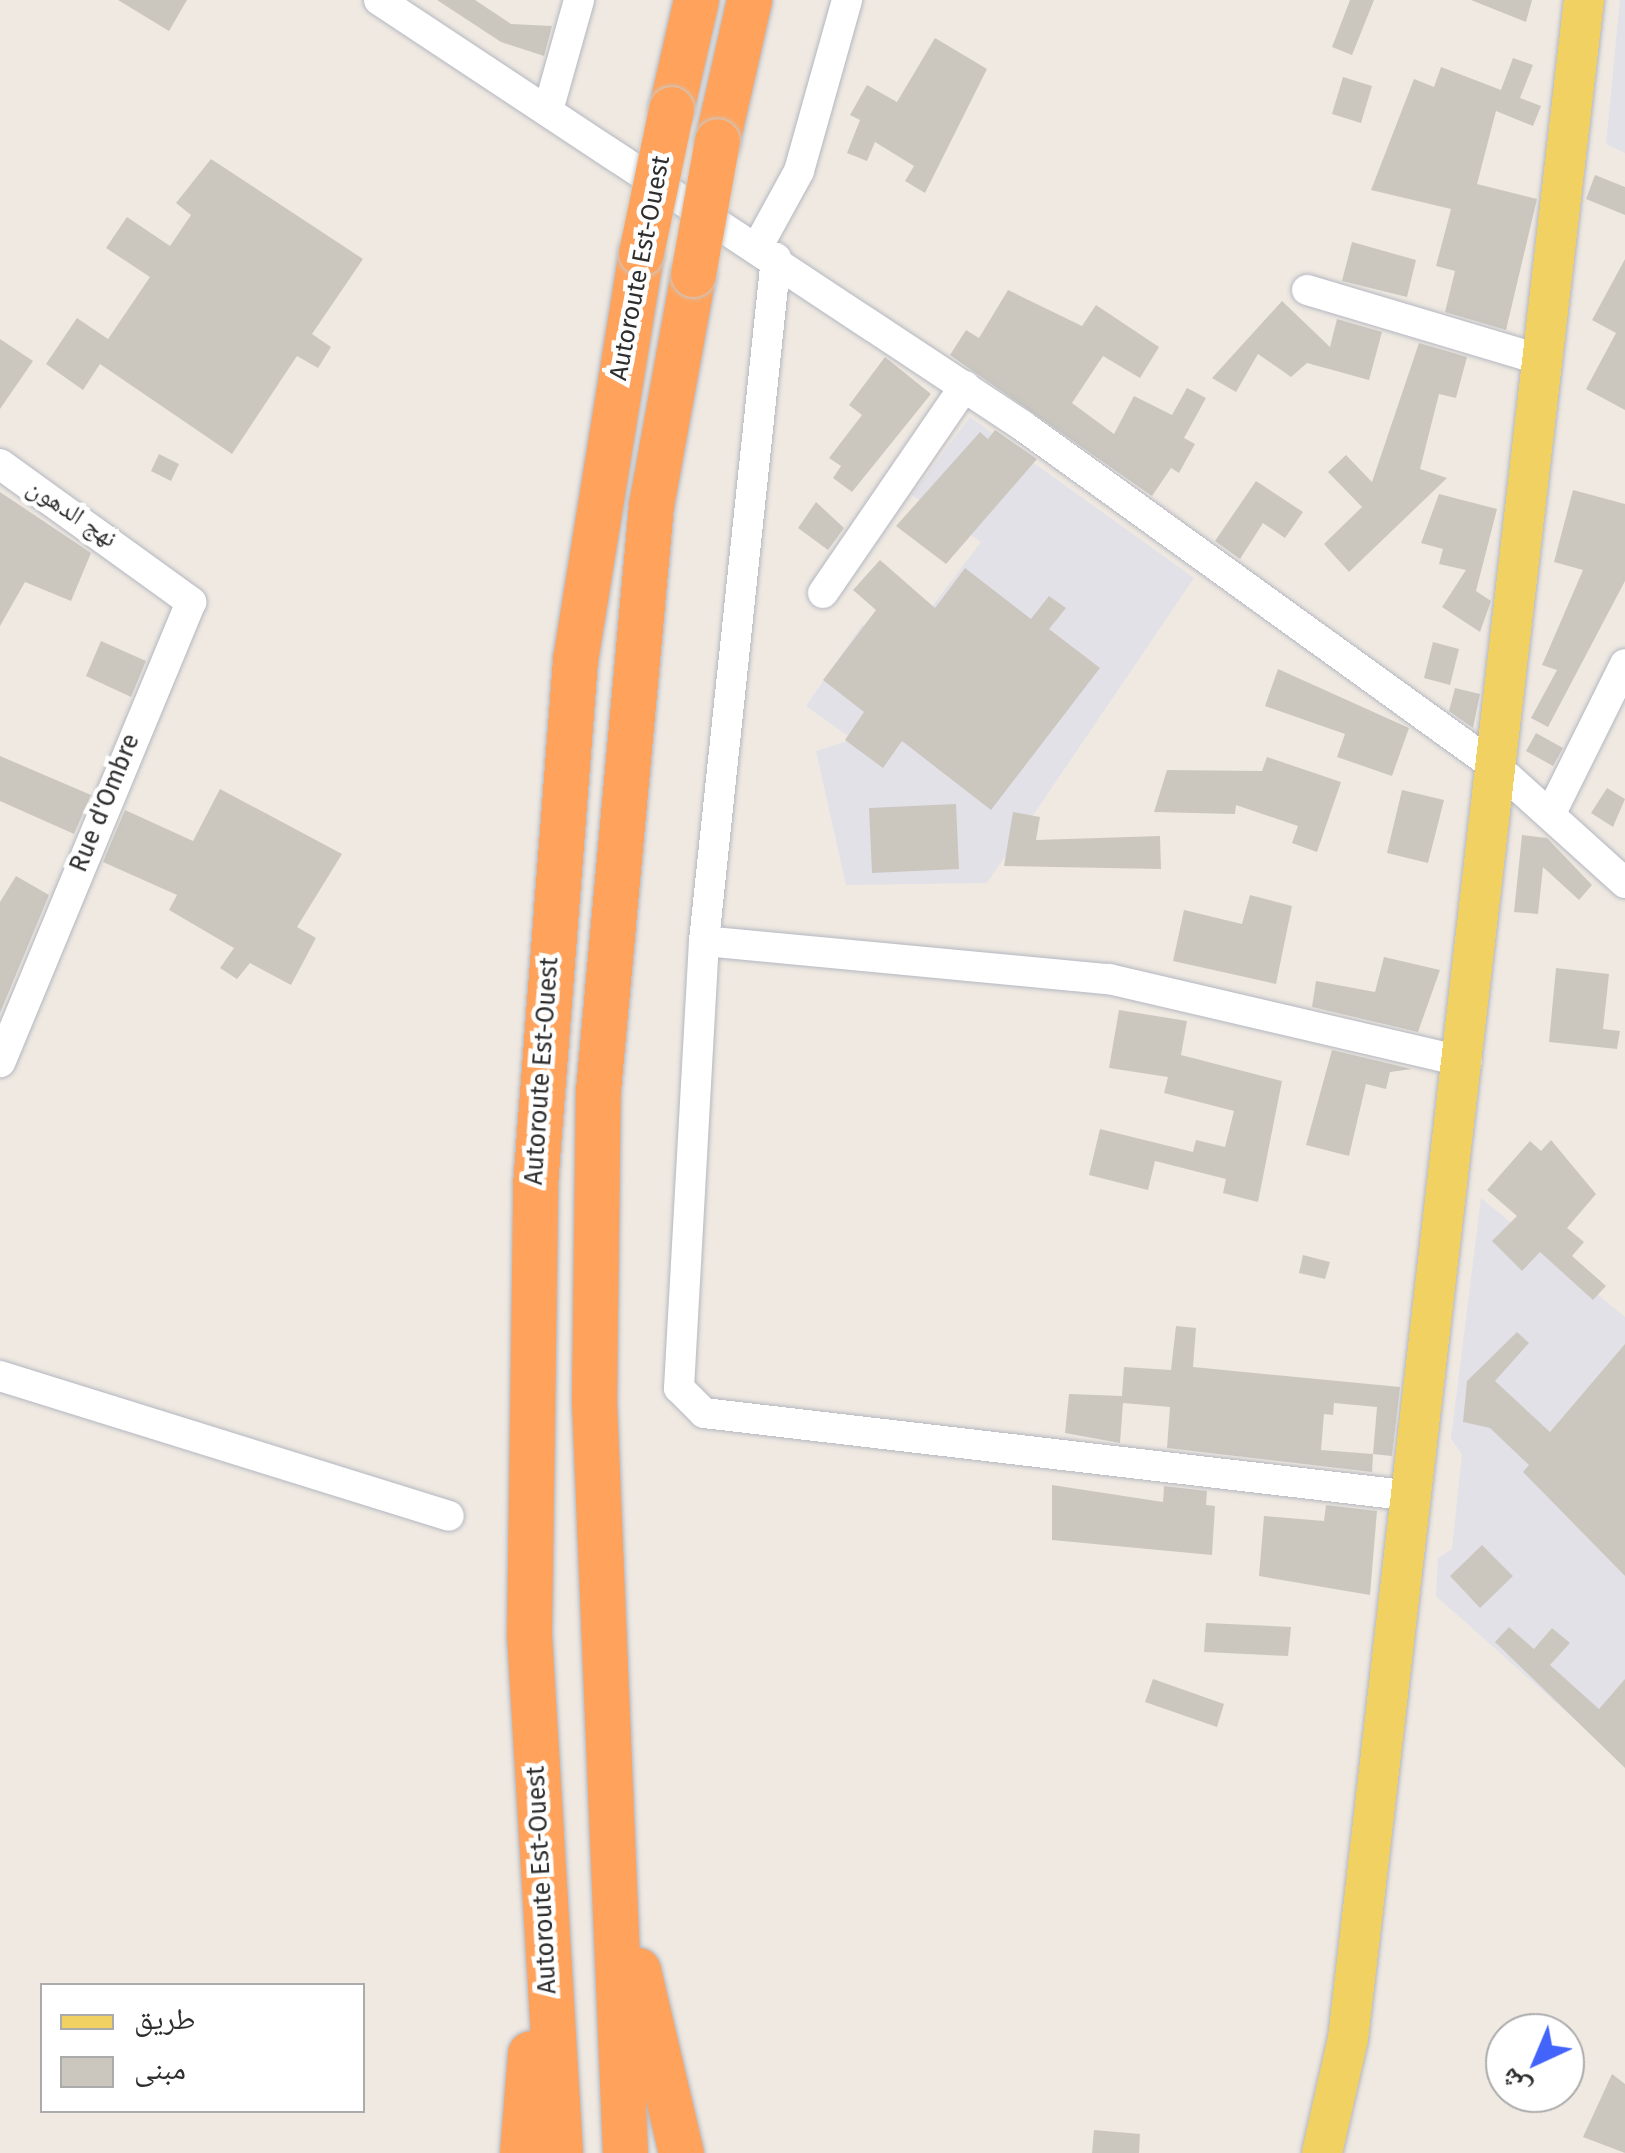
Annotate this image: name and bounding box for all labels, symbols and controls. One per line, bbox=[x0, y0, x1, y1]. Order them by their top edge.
street label: Autoroute Est-Ouest bbox=[603, 153, 677, 383]
street label: نهج الدهون bbox=[21, 472, 123, 554]
street label: Rue d'Ombre bbox=[64, 729, 146, 877]
street label: Autoroute Est-Ouest bbox=[519, 956, 565, 1186]
street label: Autoroute Est-Ouest bbox=[521, 1765, 563, 1995]
legend bbox=[40, 1983, 365, 2113]
text: طريق bbox=[134, 2001, 195, 2037]
north arrow bbox=[1485, 2013, 1585, 2113]
text: مبنى bbox=[134, 2051, 186, 2087]
text: ش bbox=[1493, 2061, 1537, 2106]

